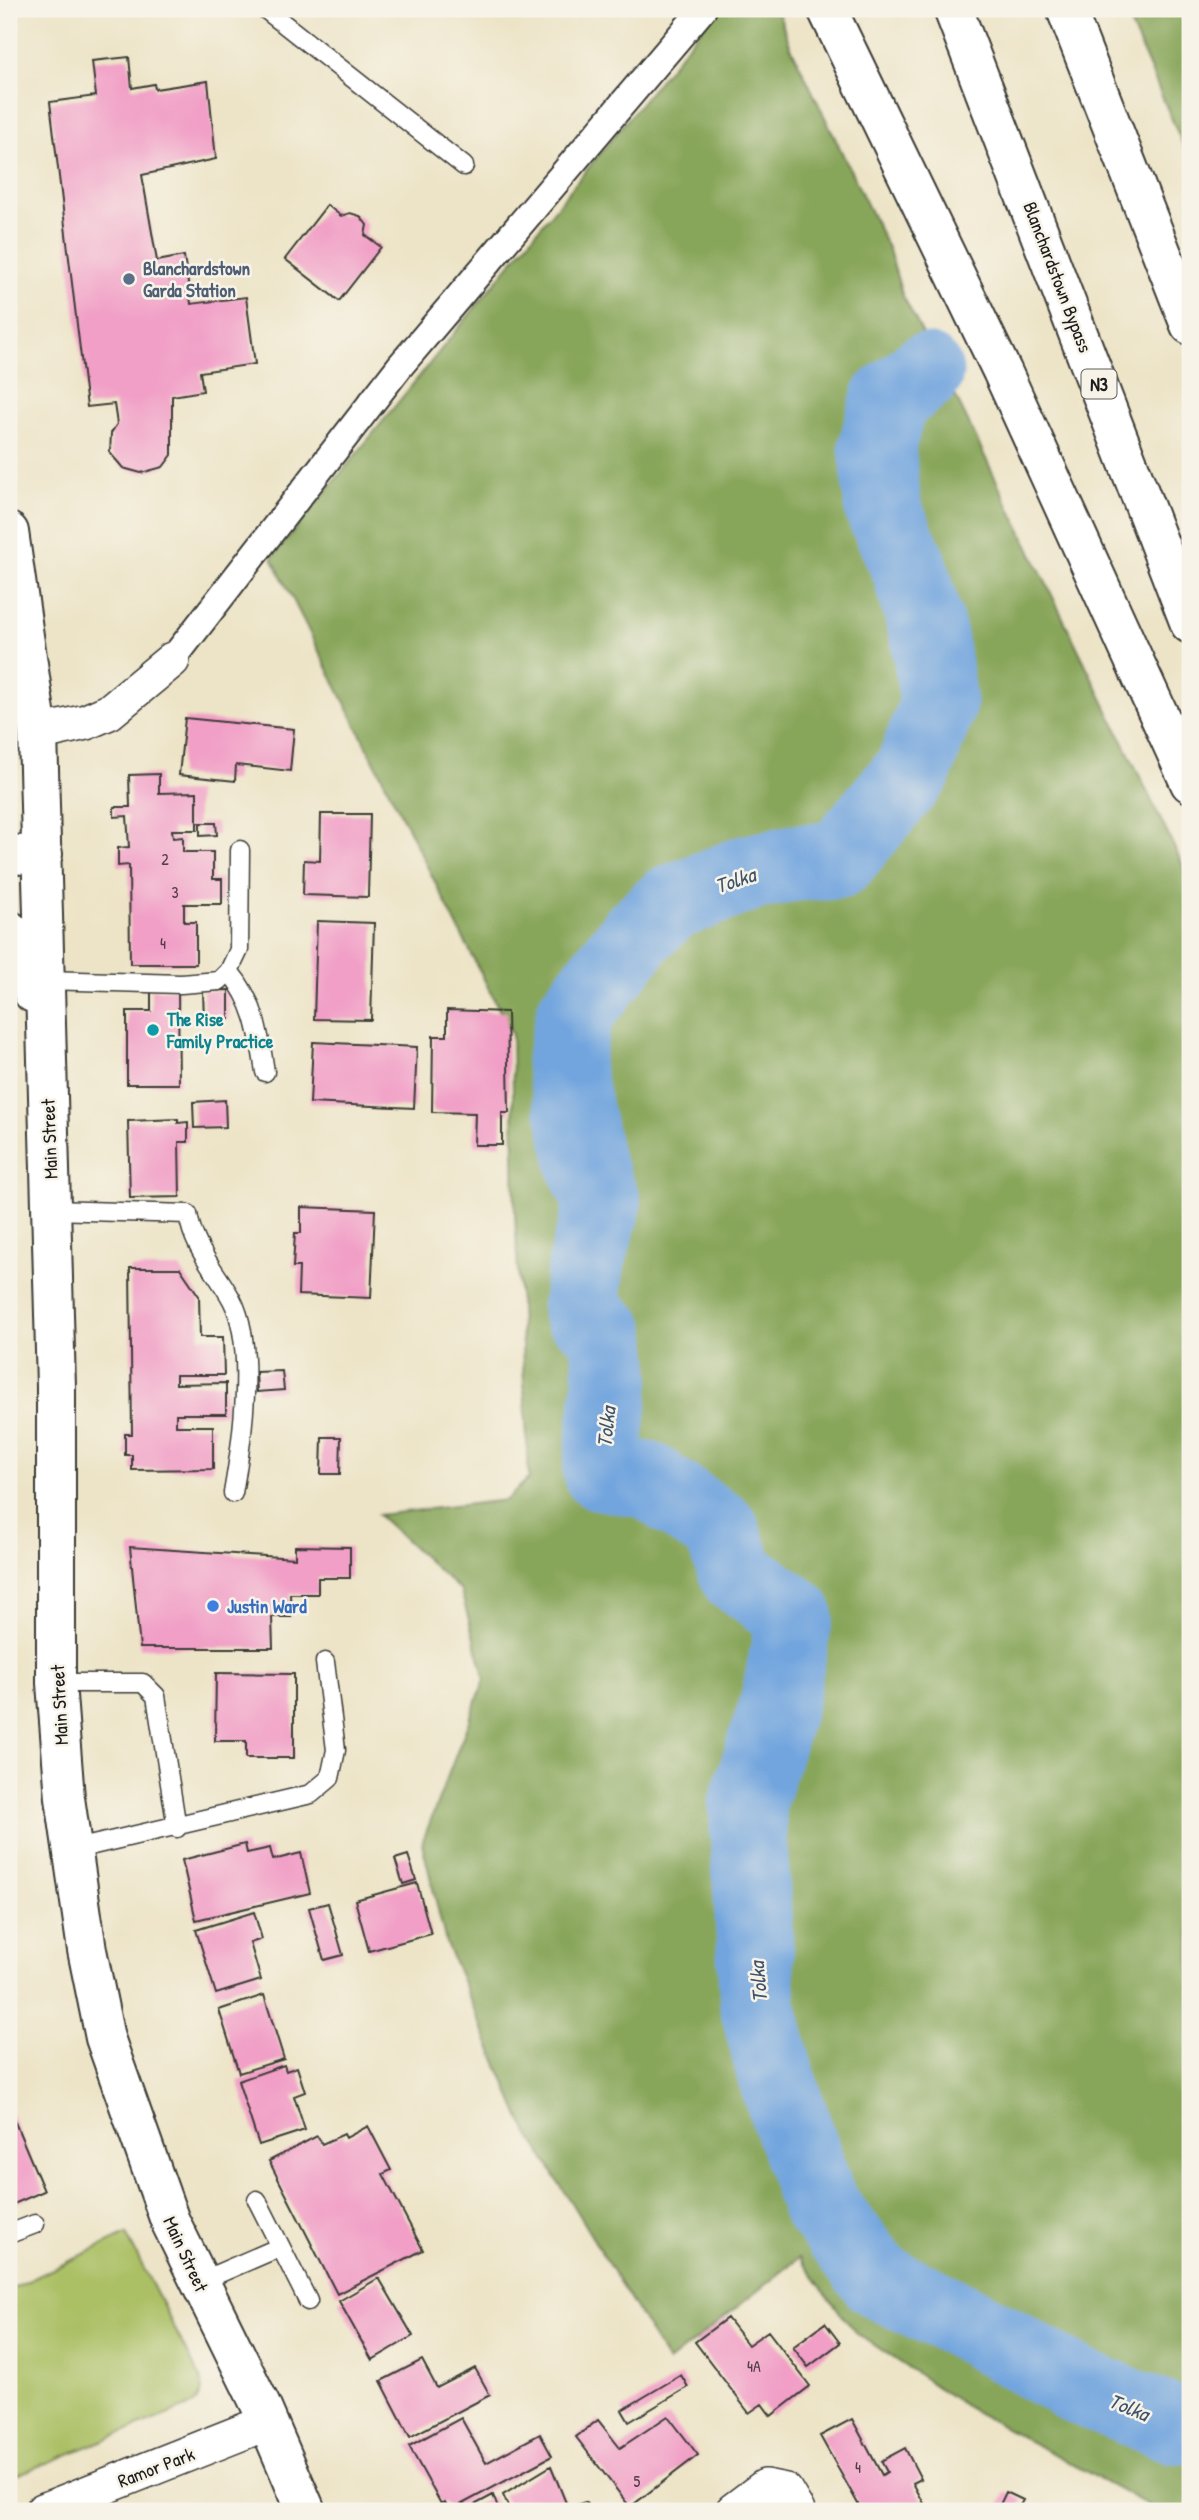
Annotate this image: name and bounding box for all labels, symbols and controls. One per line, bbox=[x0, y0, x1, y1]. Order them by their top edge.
street label: Blanchardstown Bypass bbox=[1017, 198, 1099, 356]
place label: Blanchardstown Garda Station bbox=[143, 255, 251, 303]
marker: Blanchardstown Garda Station bbox=[121, 271, 137, 287]
road number: N3 bbox=[1082, 370, 1116, 398]
house number: 2 bbox=[161, 848, 169, 870]
water label: Tolka bbox=[711, 859, 762, 900]
house number: 3 bbox=[171, 881, 179, 903]
house number: 4 bbox=[160, 932, 166, 954]
place label: The Rise Family Practice bbox=[166, 1006, 274, 1055]
marker: The Rise Family Practice bbox=[145, 1022, 161, 1038]
street label: Main Street bbox=[35, 1098, 63, 1180]
water label: Tolka bbox=[589, 1402, 623, 1449]
place label: Justin Ward bbox=[227, 1593, 307, 1619]
marker: Justin Ward bbox=[205, 1598, 221, 1614]
street label: Main Street bbox=[44, 1664, 74, 1746]
water label: Tolka bbox=[742, 1958, 774, 2004]
street label: Main Street bbox=[157, 2212, 215, 2296]
house number: 4A bbox=[747, 2355, 761, 2377]
water label: Tolka bbox=[1105, 2386, 1156, 2429]
street label: Ramor Park bbox=[114, 2440, 198, 2493]
house number: 4 bbox=[855, 2456, 861, 2478]
house number: 5 bbox=[634, 2470, 641, 2492]

